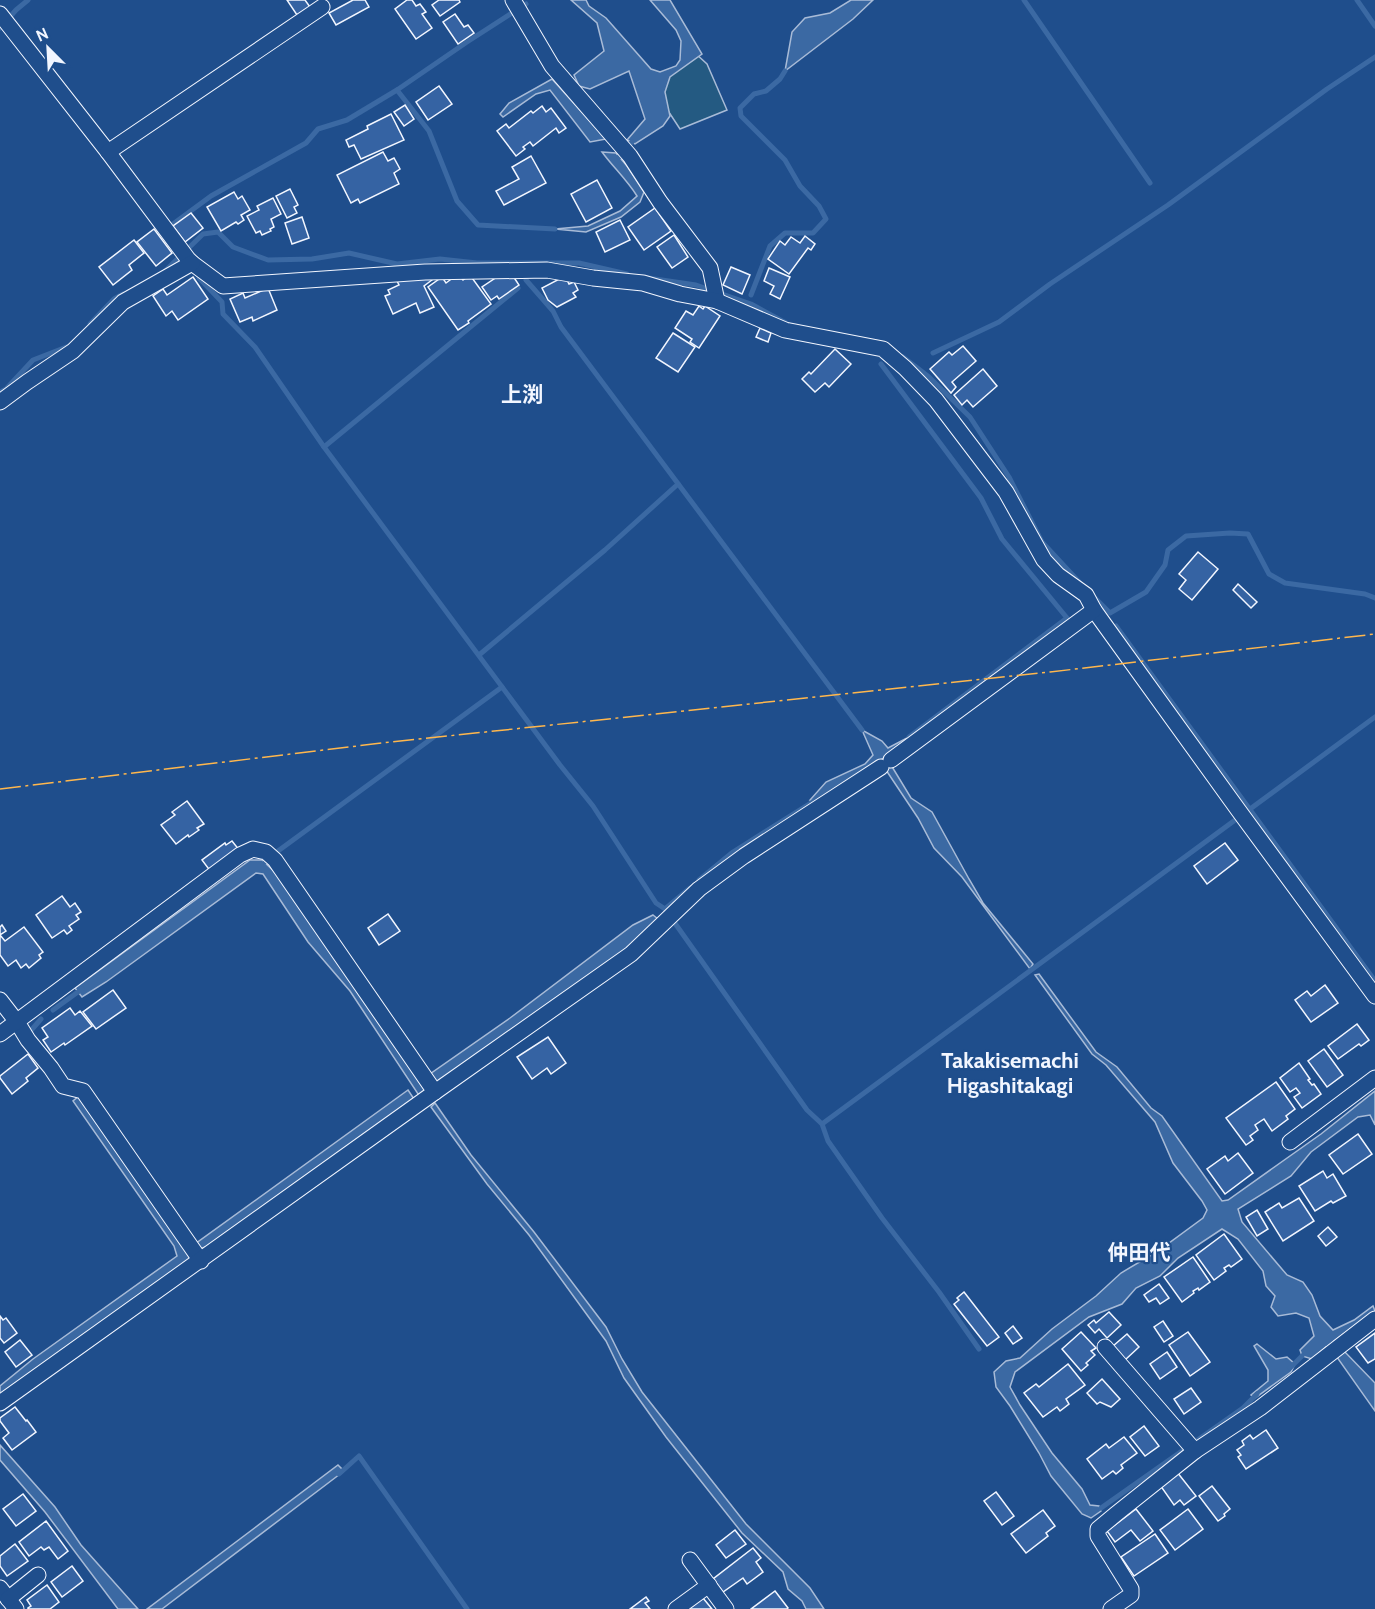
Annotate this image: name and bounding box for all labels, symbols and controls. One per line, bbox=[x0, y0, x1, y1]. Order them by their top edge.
north arrow bbox=[18, 18, 78, 78]
text: N bbox=[33, 24, 51, 46]
district label: 上渕 bbox=[501, 382, 543, 407]
district label: Takakisemachi Higashitakagi bbox=[941, 1047, 1079, 1099]
district label: 仲田代 bbox=[1108, 1240, 1171, 1265]

